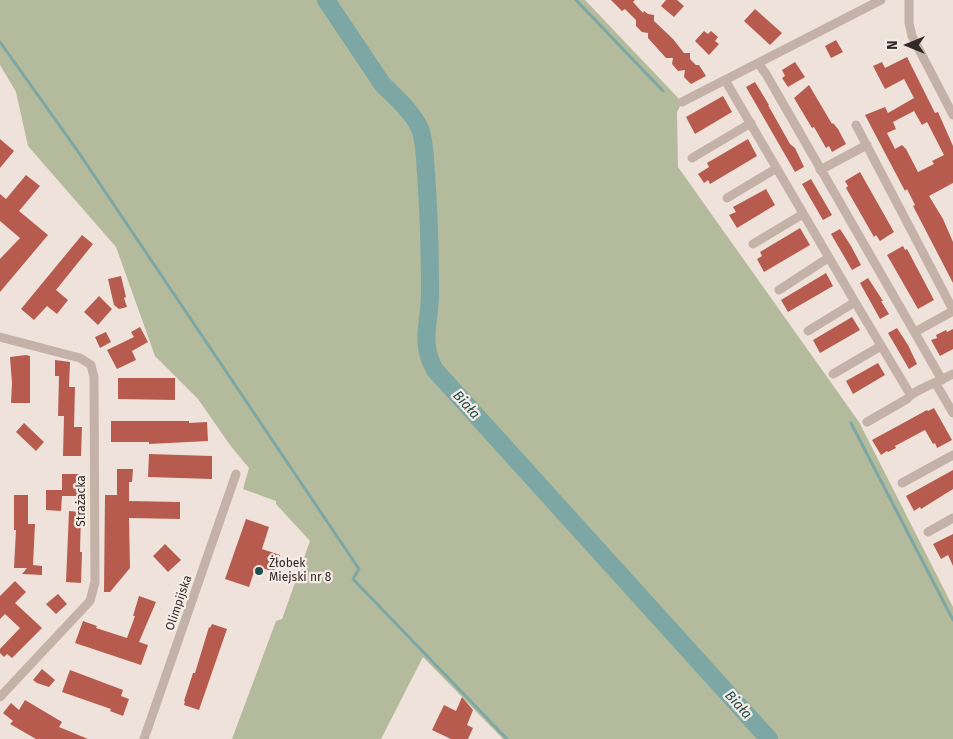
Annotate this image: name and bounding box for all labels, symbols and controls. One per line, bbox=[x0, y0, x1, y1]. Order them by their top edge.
north arrow bbox=[883, 20, 933, 70]
text: N bbox=[884, 40, 901, 50]
water label: Biała bbox=[449, 387, 483, 423]
street label: Strażacka bbox=[75, 475, 89, 527]
place label: Żłobek Miejski nr 8 bbox=[269, 557, 331, 585]
marker: Żłobek Miejski nr 8 bbox=[253, 565, 265, 577]
street label: Olimpijska bbox=[163, 573, 195, 633]
water label: Biała bbox=[721, 687, 755, 723]

